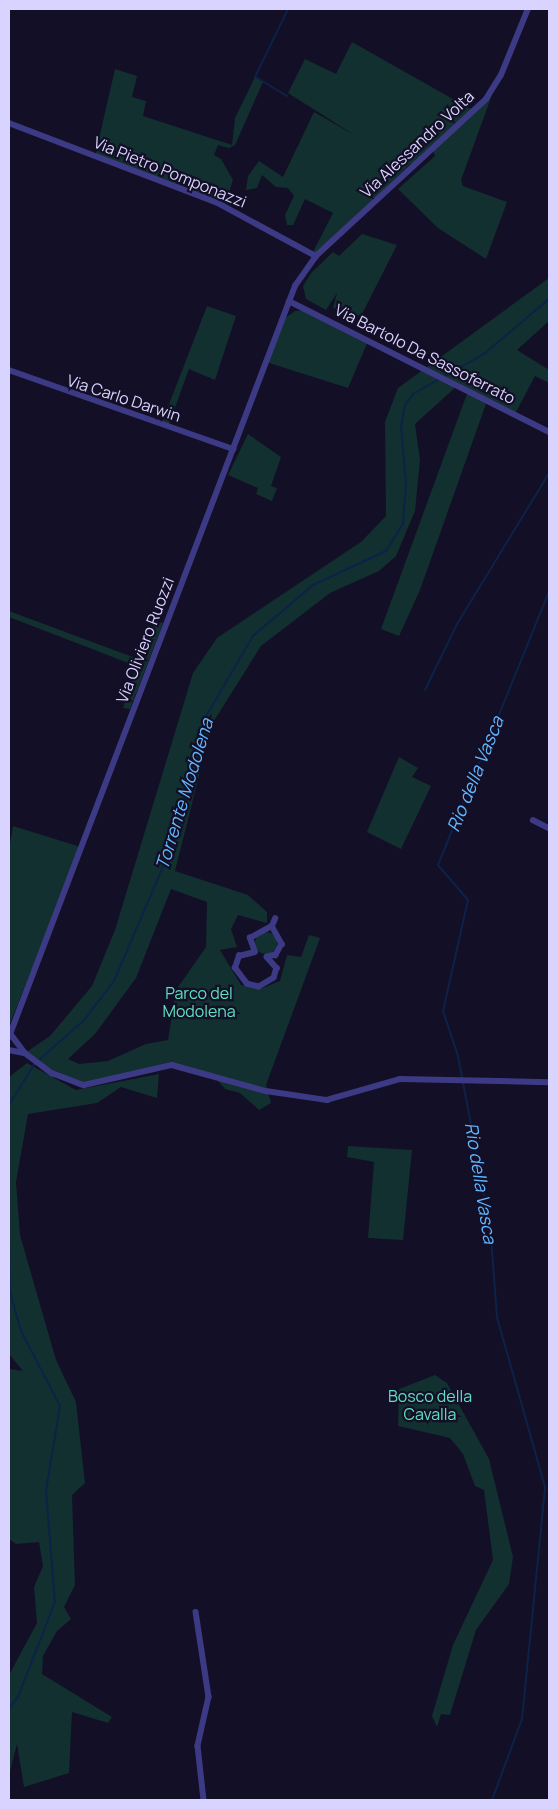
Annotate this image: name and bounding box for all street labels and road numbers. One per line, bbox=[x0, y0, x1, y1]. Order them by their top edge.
street label: Via Alessandro Volta bbox=[356, 86, 478, 202]
street label: Via Pietro Pomponazzi bbox=[91, 133, 249, 211]
street label: Via Bartolo Da Sassoferrato bbox=[332, 300, 518, 408]
street label: Via Carlo Darwin bbox=[65, 371, 183, 425]
street label: Via Oliviero Ruozzi bbox=[112, 574, 178, 706]

